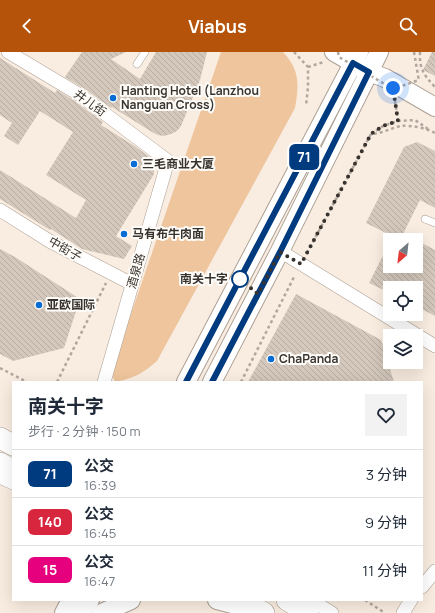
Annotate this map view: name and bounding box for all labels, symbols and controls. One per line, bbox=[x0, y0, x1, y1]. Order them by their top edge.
text: Viabus bbox=[188, 14, 247, 38]
icon: back bbox=[16, 15, 38, 37]
icon: search bbox=[397, 15, 419, 37]
your location bbox=[383, 78, 403, 98]
place label: Hanting Hotel (Lanzhou Nanguan Cross) bbox=[121, 82, 259, 113]
street label: 井儿街 bbox=[71, 85, 110, 120]
marker: Hanting Hotel (Lanzhou Nanguan Cross) bbox=[108, 93, 118, 103]
line badge: 71 bbox=[286, 144, 322, 170]
text: 71 bbox=[297, 147, 311, 166]
place label: 三毛商业大厦 bbox=[142, 155, 214, 172]
marker: 三毛商业大厦 bbox=[129, 159, 139, 169]
place label: 马有布牛肉面 bbox=[132, 225, 204, 242]
marker: 马有布牛肉面 bbox=[119, 229, 129, 239]
street label: 中街子 bbox=[45, 232, 85, 265]
north arrow bbox=[383, 233, 423, 273]
map controls bbox=[383, 233, 423, 369]
street label: 酒泉路 bbox=[122, 251, 149, 291]
place label: 南关十字 bbox=[180, 270, 228, 287]
marker: 南关十字 bbox=[231, 270, 249, 288]
button: locate bbox=[383, 281, 423, 321]
place label: 亚欧国际 bbox=[47, 296, 95, 313]
marker: 亚欧国际 bbox=[34, 300, 44, 310]
button: layers bbox=[383, 329, 423, 369]
place label: ChaPanda bbox=[279, 350, 339, 367]
marker: ChaPanda bbox=[266, 354, 276, 364]
text: 南关十字 bbox=[28, 393, 104, 419]
button: heart bbox=[365, 394, 407, 436]
text: 步行 · 2 分钟 · 150 m bbox=[28, 422, 140, 440]
text: 公交 bbox=[84, 455, 114, 476]
text: 71 bbox=[43, 464, 57, 483]
text: 3 分钟 bbox=[366, 464, 407, 485]
text: 16:39 bbox=[84, 476, 116, 494]
text: 公交 bbox=[84, 503, 114, 524]
text: 140 bbox=[38, 512, 62, 531]
text: 9 分钟 bbox=[365, 512, 407, 533]
text: 16:45 bbox=[84, 524, 116, 542]
text: 公交 bbox=[84, 551, 114, 572]
text: 15 bbox=[43, 560, 57, 579]
text: 11 分钟 bbox=[362, 560, 407, 581]
text: 16:47 bbox=[84, 572, 115, 590]

